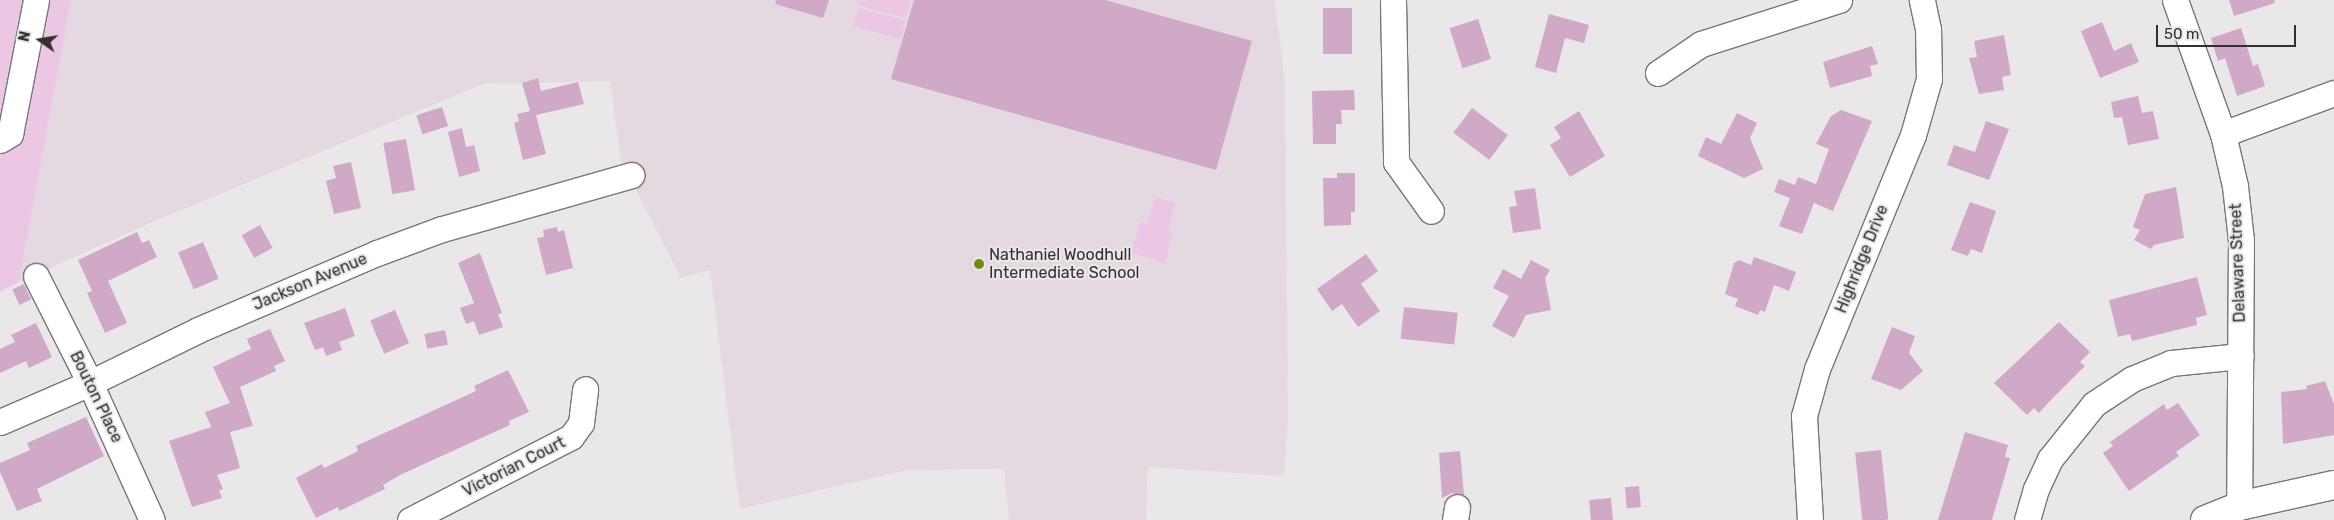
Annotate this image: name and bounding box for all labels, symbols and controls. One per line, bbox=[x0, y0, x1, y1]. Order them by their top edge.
north arrow bbox=[15, 15, 65, 65]
scale bar bbox=[2159, 15, 2299, 47]
text: 50 m bbox=[2164, 25, 2199, 43]
text: N bbox=[15, 30, 34, 43]
street label: Highridge Drive bbox=[1832, 202, 1892, 316]
street label: Delaware Street bbox=[2226, 203, 2250, 323]
place label: Nathaniel Woodhull Intermediate School bbox=[989, 245, 1139, 283]
street label: Jackson Avenue bbox=[250, 249, 370, 315]
marker: Nathaniel Woodhull Intermediate School bbox=[973, 258, 985, 270]
street label: Bouton Place bbox=[66, 348, 126, 446]
street label: Victorian Court bbox=[459, 433, 569, 501]

